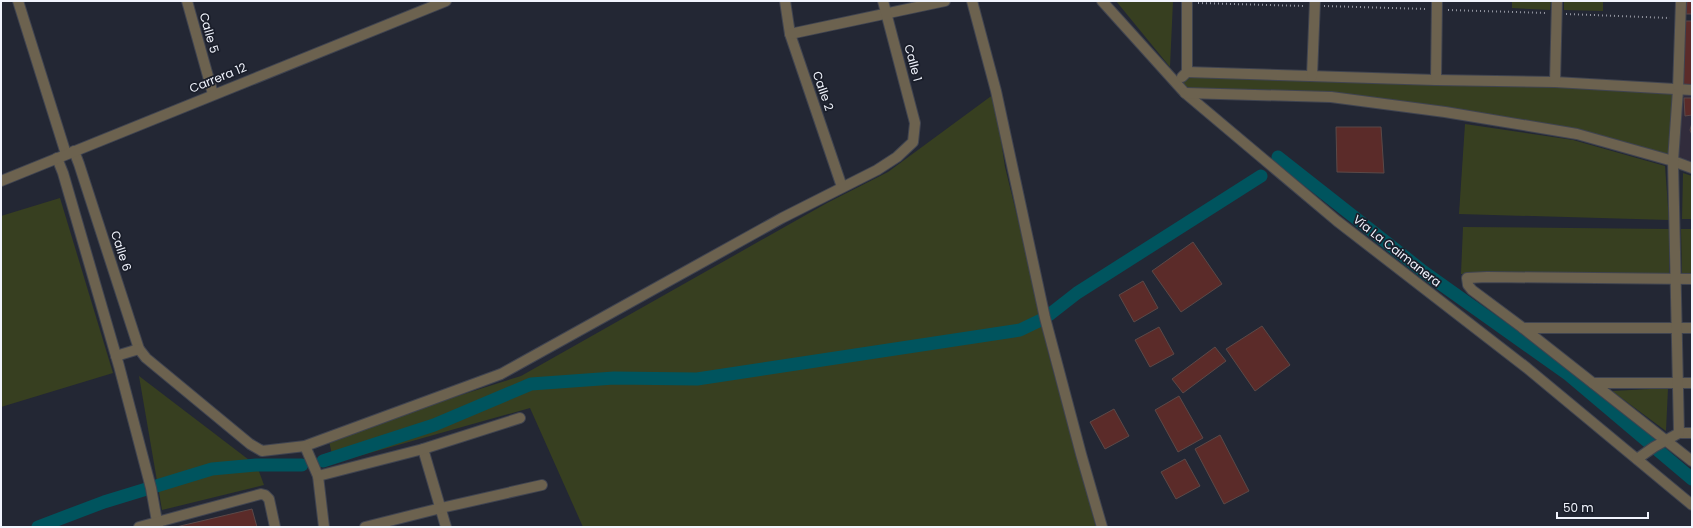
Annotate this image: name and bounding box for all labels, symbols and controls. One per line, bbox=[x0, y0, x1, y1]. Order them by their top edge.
street label: Calle 5 bbox=[196, 11, 223, 55]
street label: Calle 1 bbox=[900, 42, 927, 83]
street label: Carrera 12 bbox=[187, 58, 249, 97]
street label: Calle 2 bbox=[809, 69, 838, 113]
street label: Vía La Caimanera bbox=[1350, 211, 1445, 290]
street label: Calle 6 bbox=[107, 228, 136, 273]
scale bar bbox=[1557, 494, 1648, 520]
text: 50 m bbox=[1563, 499, 1594, 516]

